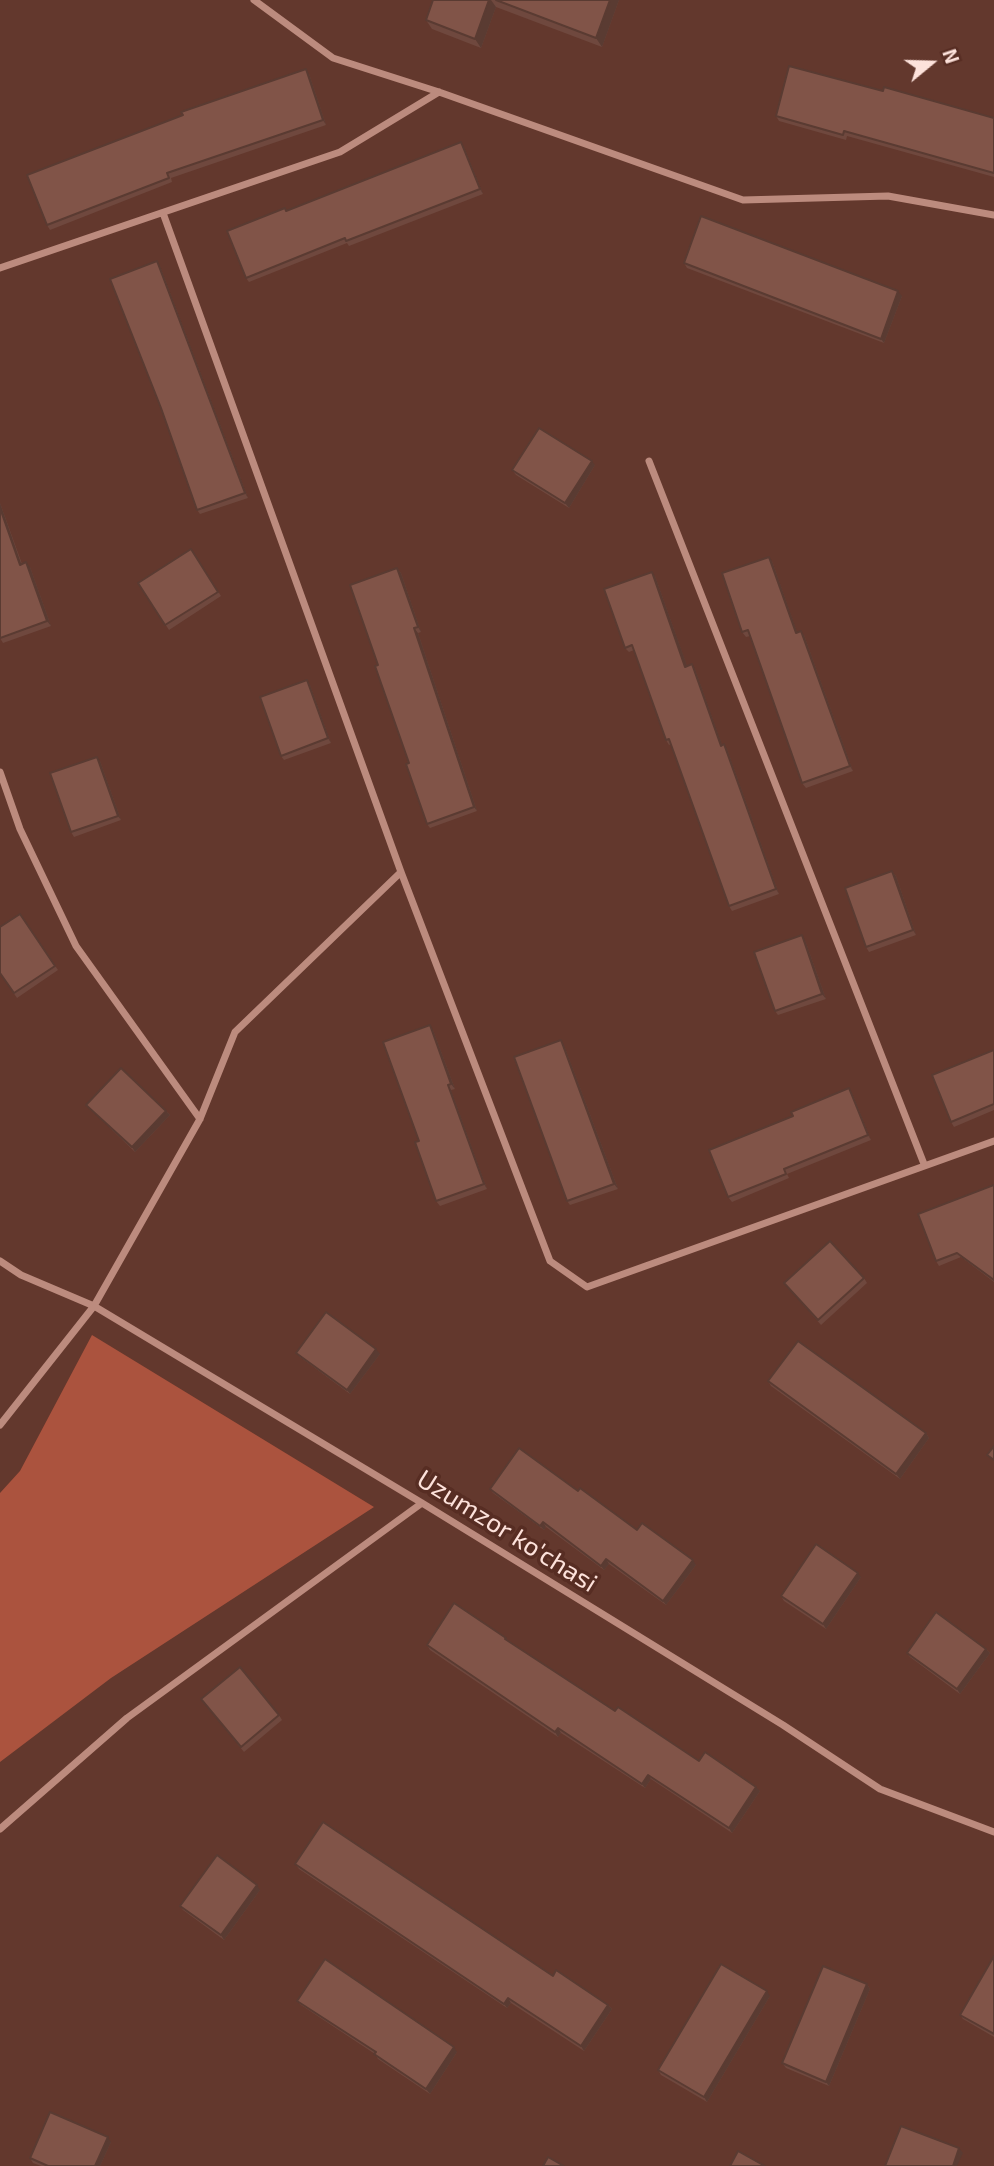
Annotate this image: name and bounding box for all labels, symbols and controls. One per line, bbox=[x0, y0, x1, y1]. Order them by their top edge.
north arrow bbox=[896, 28, 966, 98]
text: N bbox=[938, 46, 964, 66]
street label: Uzumzor ko'chasi bbox=[411, 1463, 603, 1599]

